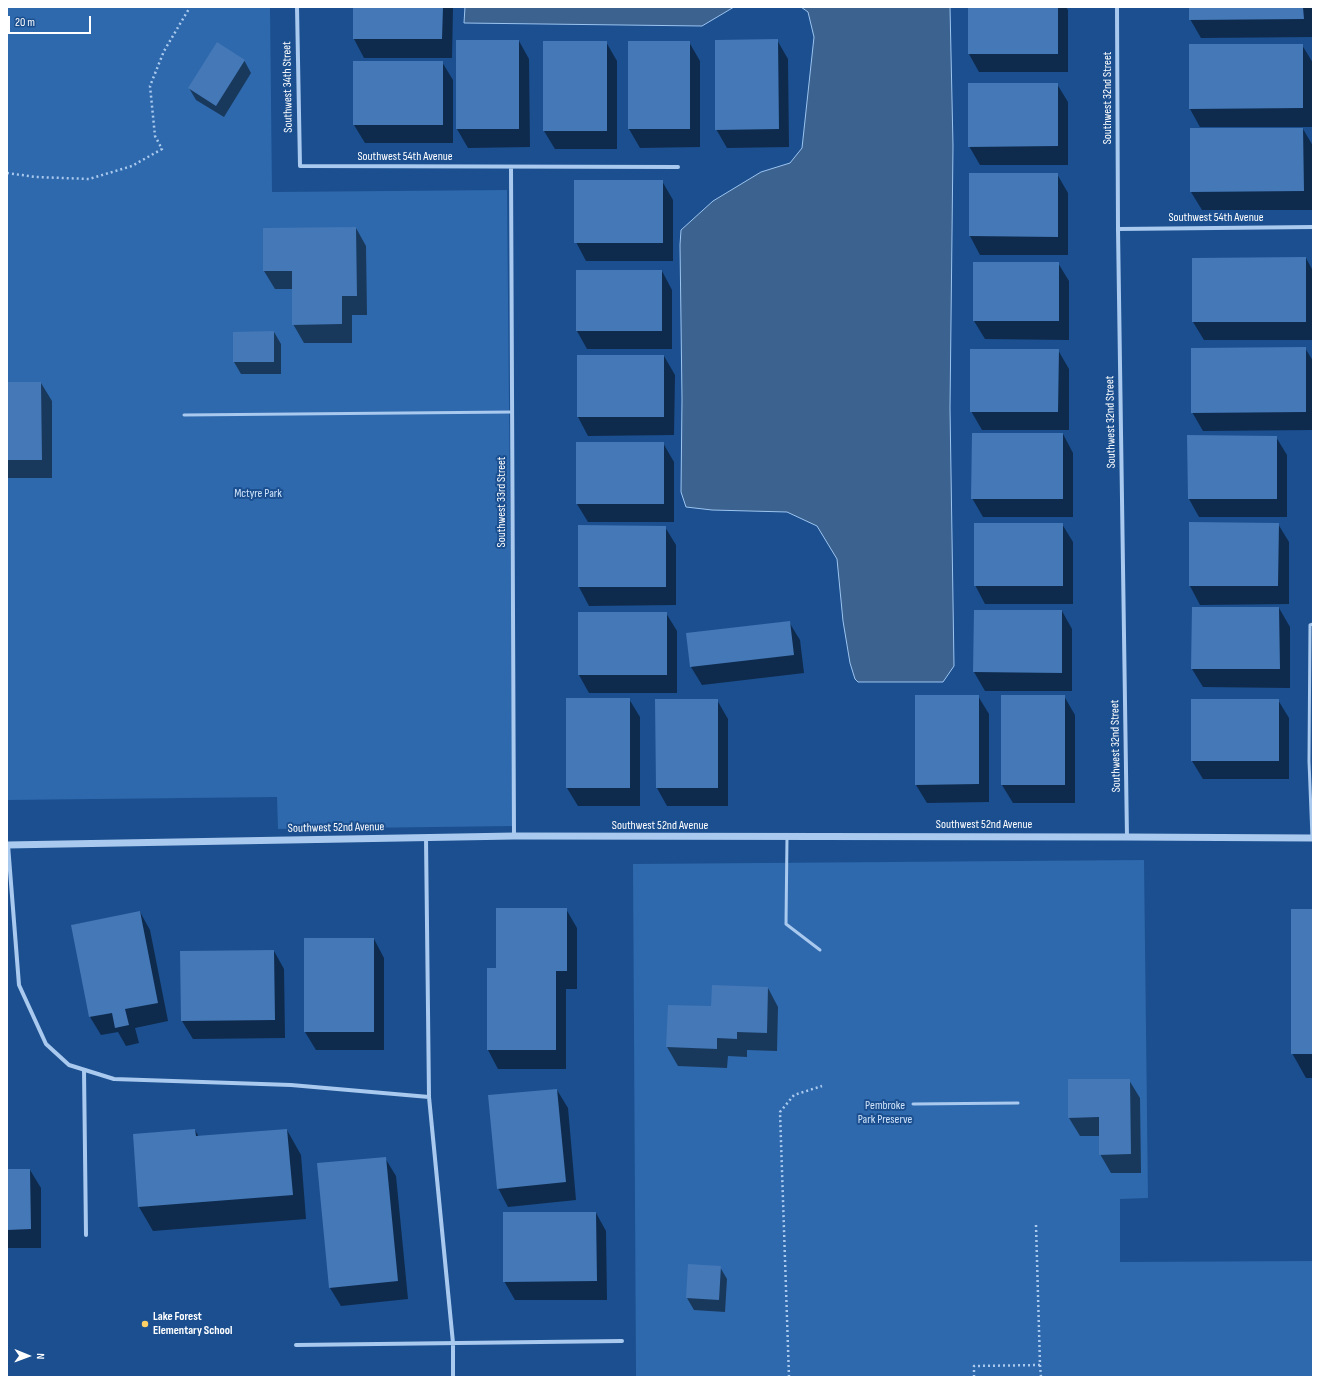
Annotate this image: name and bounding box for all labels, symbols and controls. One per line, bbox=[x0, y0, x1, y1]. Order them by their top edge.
scale bar bbox=[10, 8, 93, 34]
text: 20 m bbox=[15, 15, 35, 30]
street label: Southwest 34th Street bbox=[280, 41, 296, 133]
street label: Southwest 32nd Street bbox=[1101, 52, 1115, 144]
street label: Southwest 54th Avenue bbox=[357, 150, 453, 164]
street label: Southwest 54th Avenue bbox=[1168, 211, 1264, 225]
street label: Southwest 32nd Street bbox=[1103, 376, 1119, 468]
street label: Southwest 33rd Street bbox=[495, 457, 509, 547]
park label: Mctyre Park bbox=[234, 487, 282, 501]
street label: Southwest 32nd Street bbox=[1108, 700, 1124, 792]
street label: Southwest 52nd Avenue bbox=[936, 818, 1032, 832]
street label: Southwest 52nd Avenue bbox=[612, 819, 708, 833]
street label: Southwest 52nd Avenue bbox=[288, 820, 384, 836]
park label: Pembroke Park Preserve bbox=[858, 1099, 912, 1127]
place label: Lake Forest Elementary School bbox=[153, 1310, 233, 1338]
marker: Lake Forest Elementary School bbox=[140, 1319, 150, 1329]
north arrow bbox=[8, 1336, 48, 1376]
text: N bbox=[34, 1353, 47, 1359]

